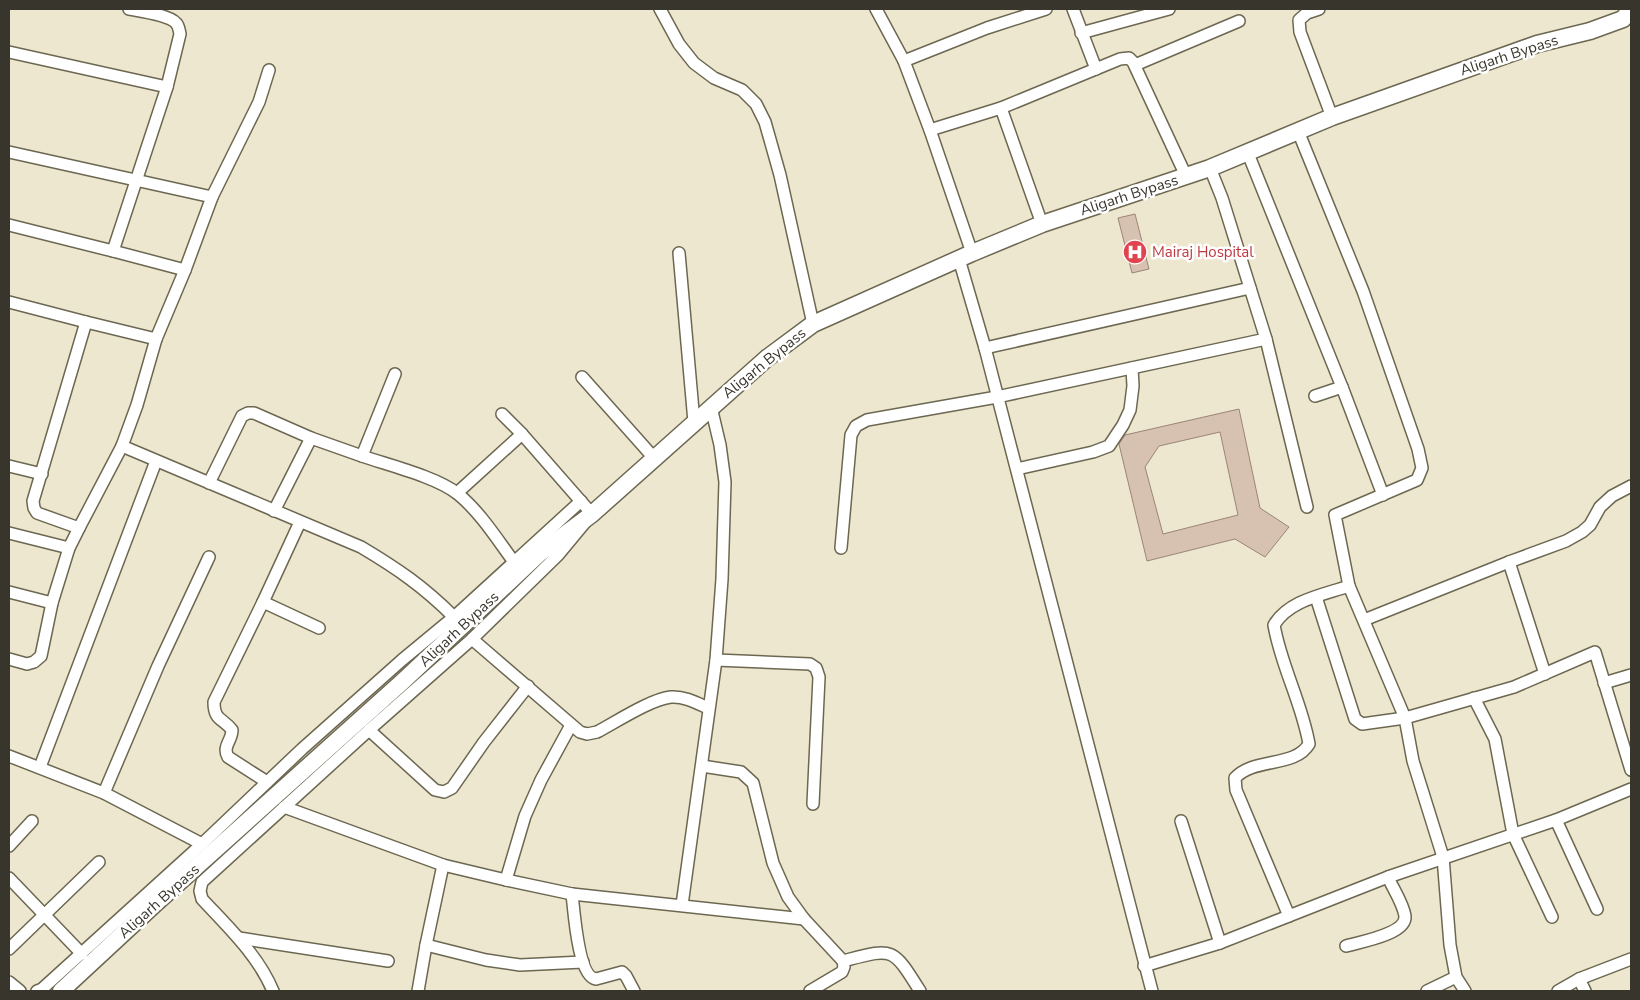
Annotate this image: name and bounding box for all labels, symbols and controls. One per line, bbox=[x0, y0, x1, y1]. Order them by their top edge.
street label: Aligarh Bypass bbox=[1457, 30, 1561, 80]
street label: Aligarh Bypass bbox=[1077, 170, 1181, 220]
hospital icon: Mairaj Hospital bbox=[1122, 239, 1148, 265]
place label: Mairaj Hospital bbox=[1152, 242, 1254, 262]
street label: Aligarh Bypass bbox=[718, 323, 810, 403]
street label: Aligarh Bypass bbox=[415, 587, 503, 671]
street label: Aligarh Bypass bbox=[114, 859, 204, 943]

